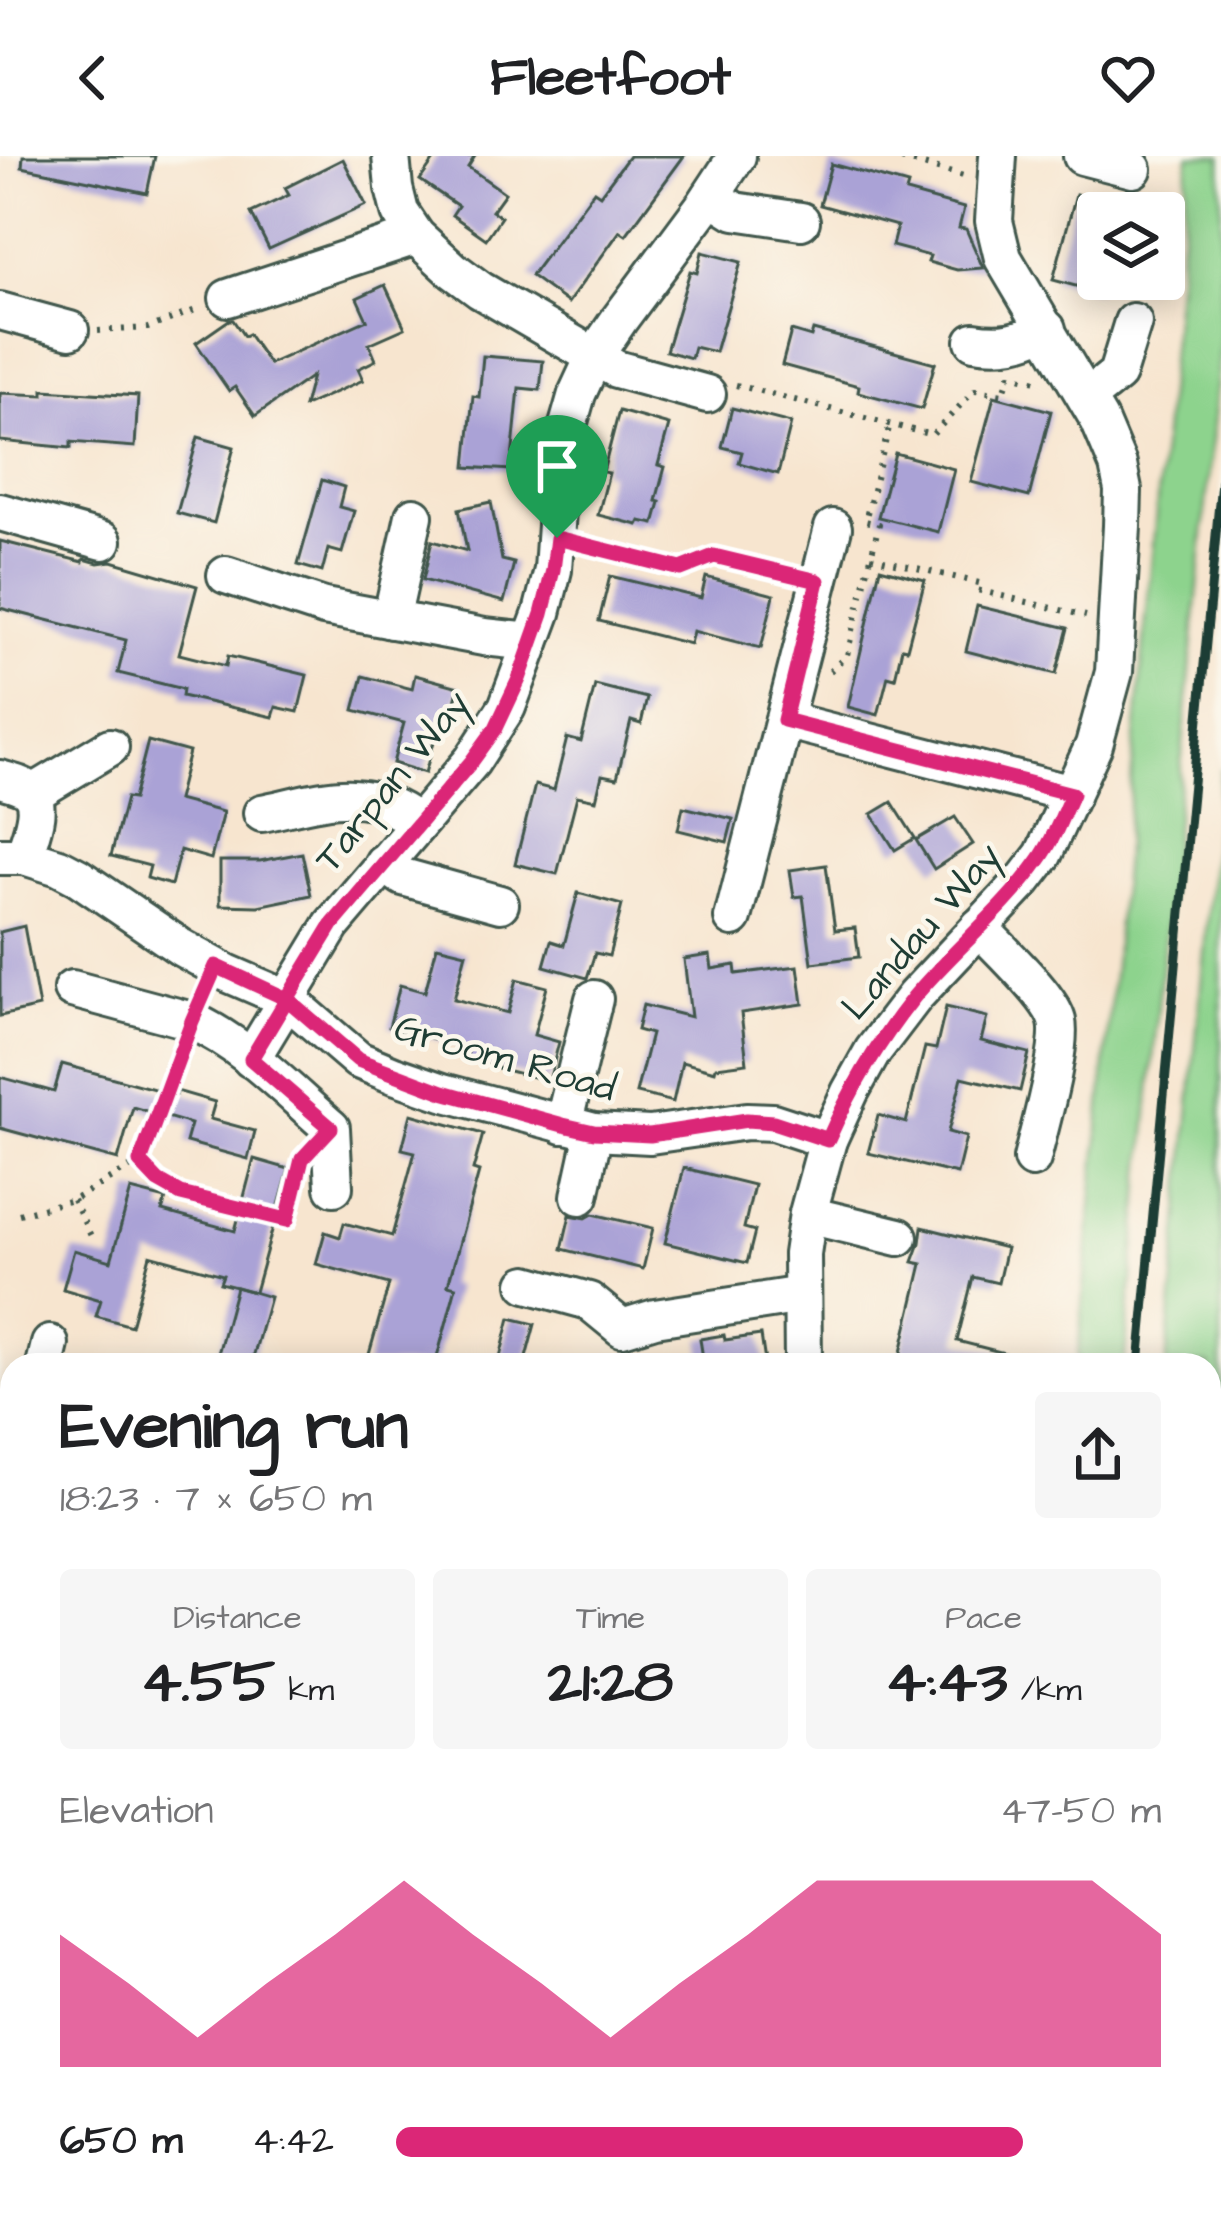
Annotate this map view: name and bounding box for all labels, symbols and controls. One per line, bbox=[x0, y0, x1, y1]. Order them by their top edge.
text: Fleetfoot bbox=[490, 41, 731, 116]
icon: back bbox=[60, 45, 126, 111]
icon: heart bbox=[1095, 45, 1161, 111]
map controls bbox=[1077, 192, 1185, 300]
button: layers bbox=[1077, 192, 1185, 300]
pin bbox=[506, 415, 608, 538]
icon: arrive bbox=[524, 433, 590, 499]
street label: Tarpan Way bbox=[303, 679, 484, 885]
street label: Landau Way bbox=[830, 831, 1015, 1033]
street label: Groom Road bbox=[388, 1002, 622, 1116]
text: Evening run bbox=[60, 1382, 408, 1474]
button: share bbox=[1035, 1392, 1161, 1518]
text: 18:23 · 7 × 650 m bbox=[60, 1473, 372, 1527]
text: Distance bbox=[173, 1595, 302, 1641]
text: Time bbox=[576, 1595, 645, 1641]
text: Pace bbox=[945, 1595, 1022, 1641]
text: 4.55 bbox=[141, 1641, 275, 1724]
text: 21:28 bbox=[548, 1641, 673, 1724]
text: 4:43 bbox=[885, 1641, 1008, 1724]
text: km bbox=[275, 1667, 334, 1713]
text: /km bbox=[1008, 1667, 1082, 1713]
text: Elevation bbox=[60, 1785, 214, 1839]
text: 47–50 m bbox=[1000, 1785, 1161, 1839]
text: 650 m bbox=[60, 2115, 183, 2169]
text: 4:42 bbox=[252, 2115, 334, 2169]

